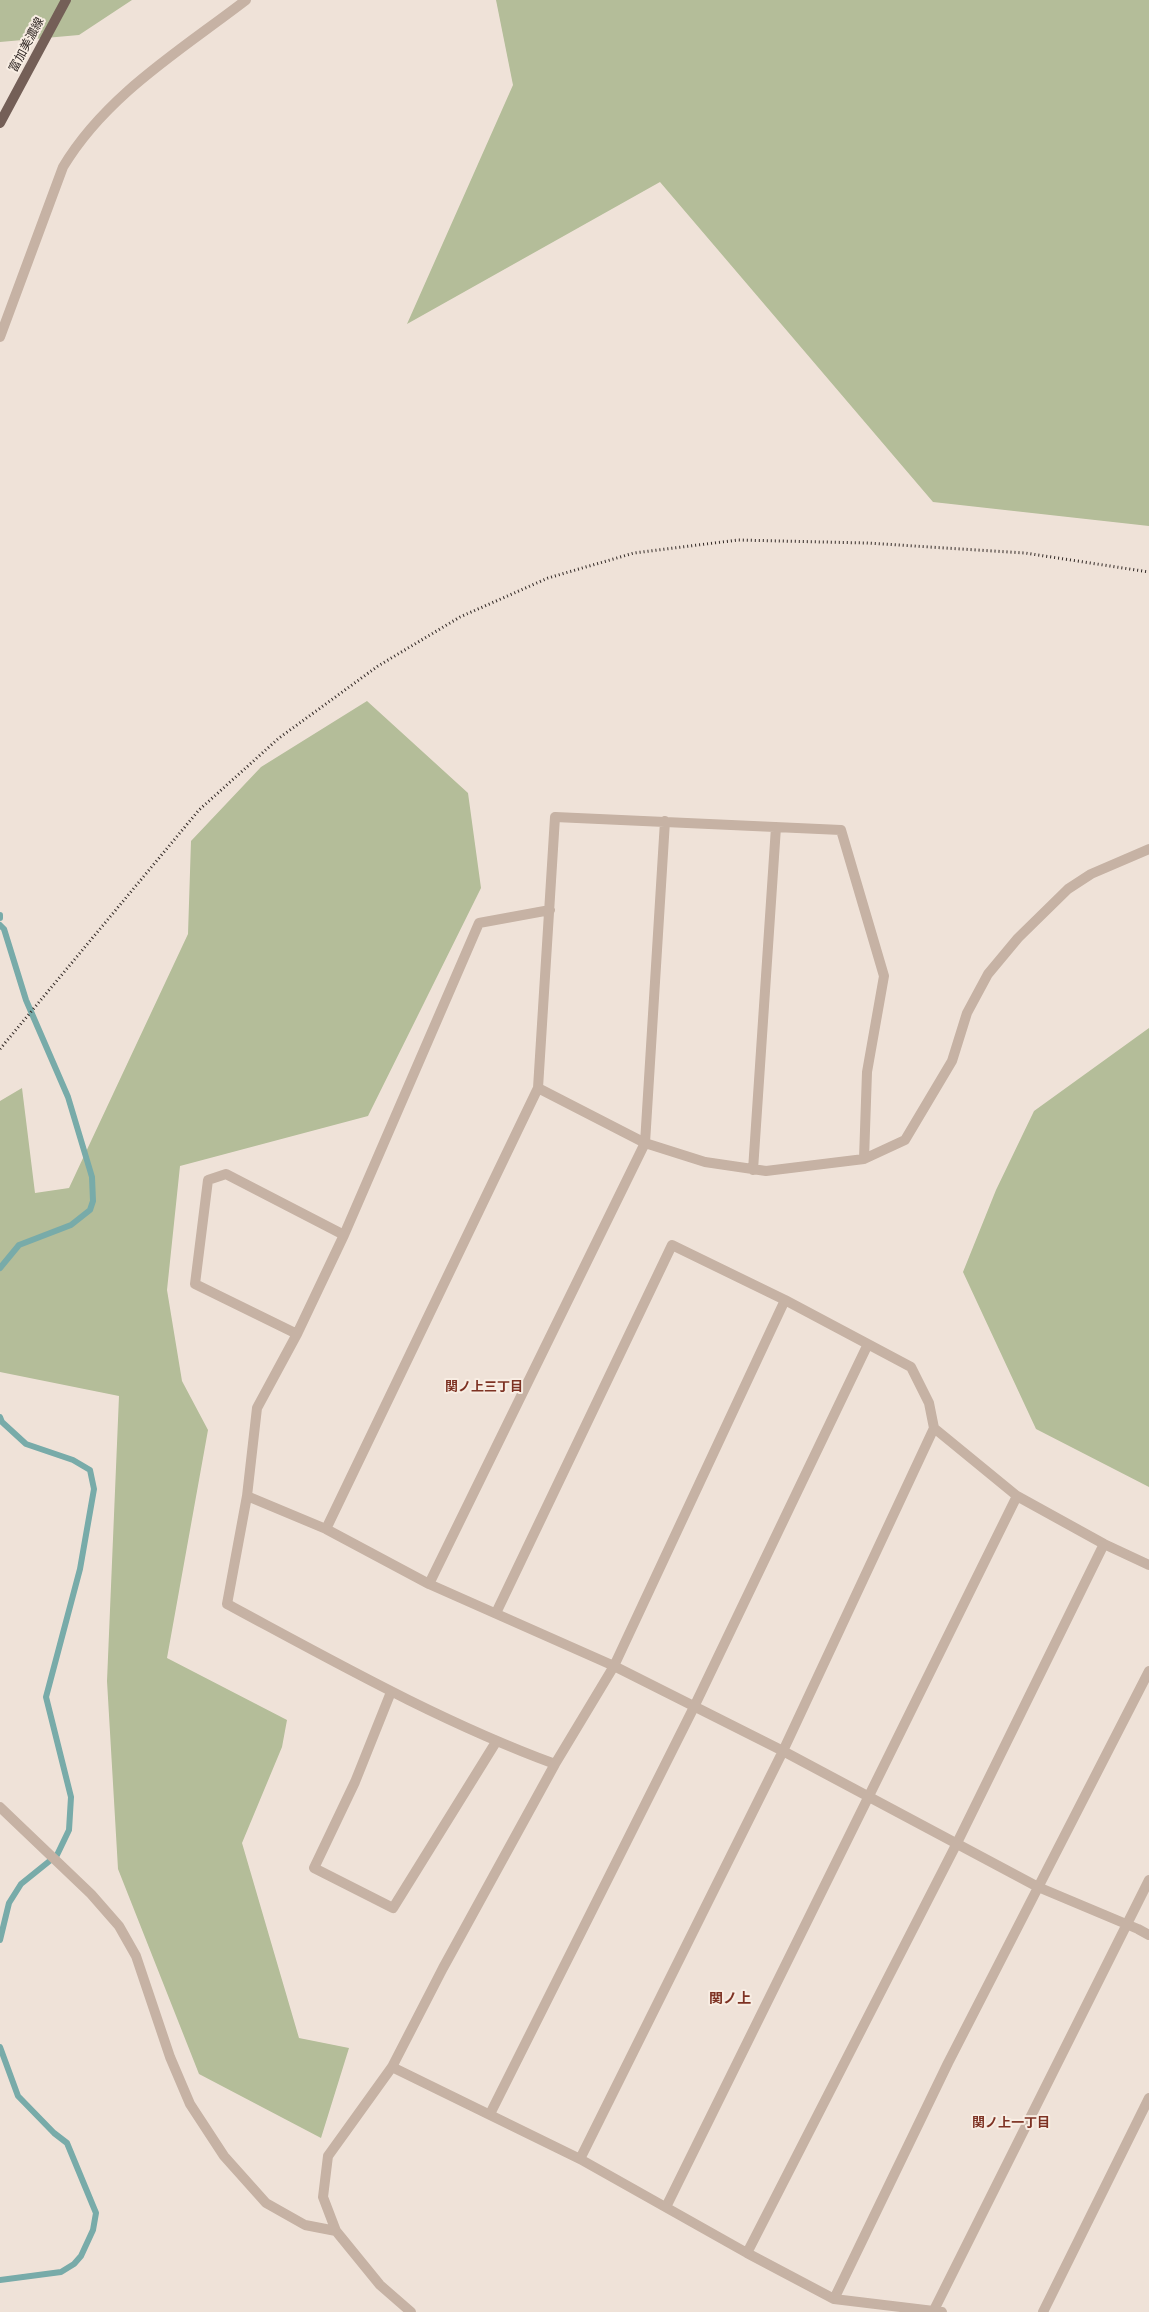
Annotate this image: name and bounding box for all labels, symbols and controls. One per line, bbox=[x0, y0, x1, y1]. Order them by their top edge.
street label: 富加美濃線 bbox=[7, 15, 47, 75]
district label: 関ノ上三丁目 bbox=[445, 1379, 523, 1395]
district label: 関ノ上 bbox=[709, 1991, 751, 2007]
district label: 関ノ上一丁目 bbox=[972, 2115, 1050, 2131]

